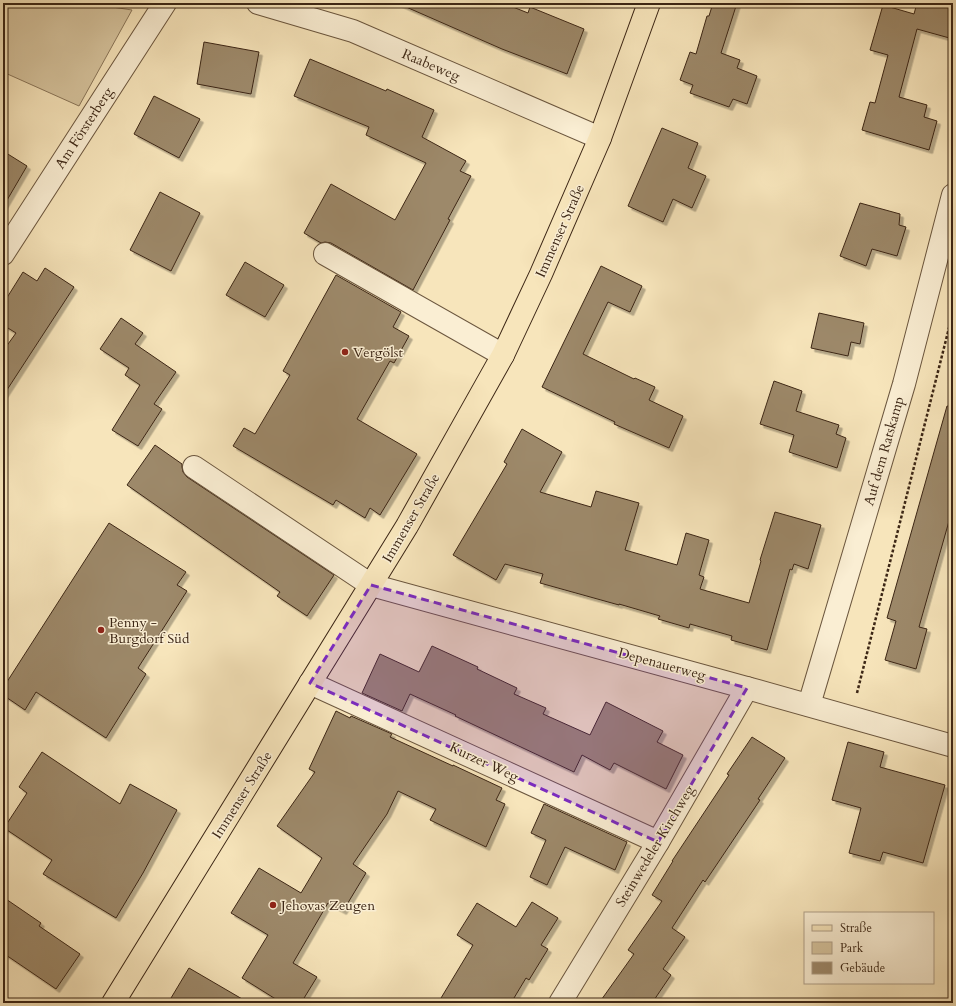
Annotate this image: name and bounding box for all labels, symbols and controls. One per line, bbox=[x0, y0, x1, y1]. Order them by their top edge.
street label: Raabeweg bbox=[399, 44, 463, 86]
street label: Am Försterberg bbox=[51, 83, 118, 172]
street label: Immenser Straße bbox=[531, 181, 589, 281]
place label: Vergölst bbox=[353, 343, 403, 362]
marker: Vergölst bbox=[340, 347, 350, 357]
street label: Auf dem Ratskamp bbox=[859, 394, 909, 508]
street label: Immenser Straße bbox=[378, 470, 444, 566]
place label: Penny - Burgdorf Süd bbox=[109, 613, 190, 648]
marker: Penny - Burgdorf Süd bbox=[96, 625, 106, 635]
street label: Depenauerweg bbox=[616, 643, 708, 685]
street label: Kurzer Weg bbox=[446, 738, 522, 786]
street label: Immenser Straße bbox=[207, 748, 277, 842]
street label: Steinwedeler Kirchweg bbox=[611, 781, 699, 910]
place label: Jehovas Zeugen bbox=[279, 896, 375, 915]
marker: Jehovas Zeugen bbox=[268, 900, 278, 910]
legend bbox=[804, 912, 934, 984]
text: Straße bbox=[840, 920, 872, 936]
text: Park bbox=[840, 940, 864, 956]
text: Gebäude bbox=[840, 960, 885, 976]

